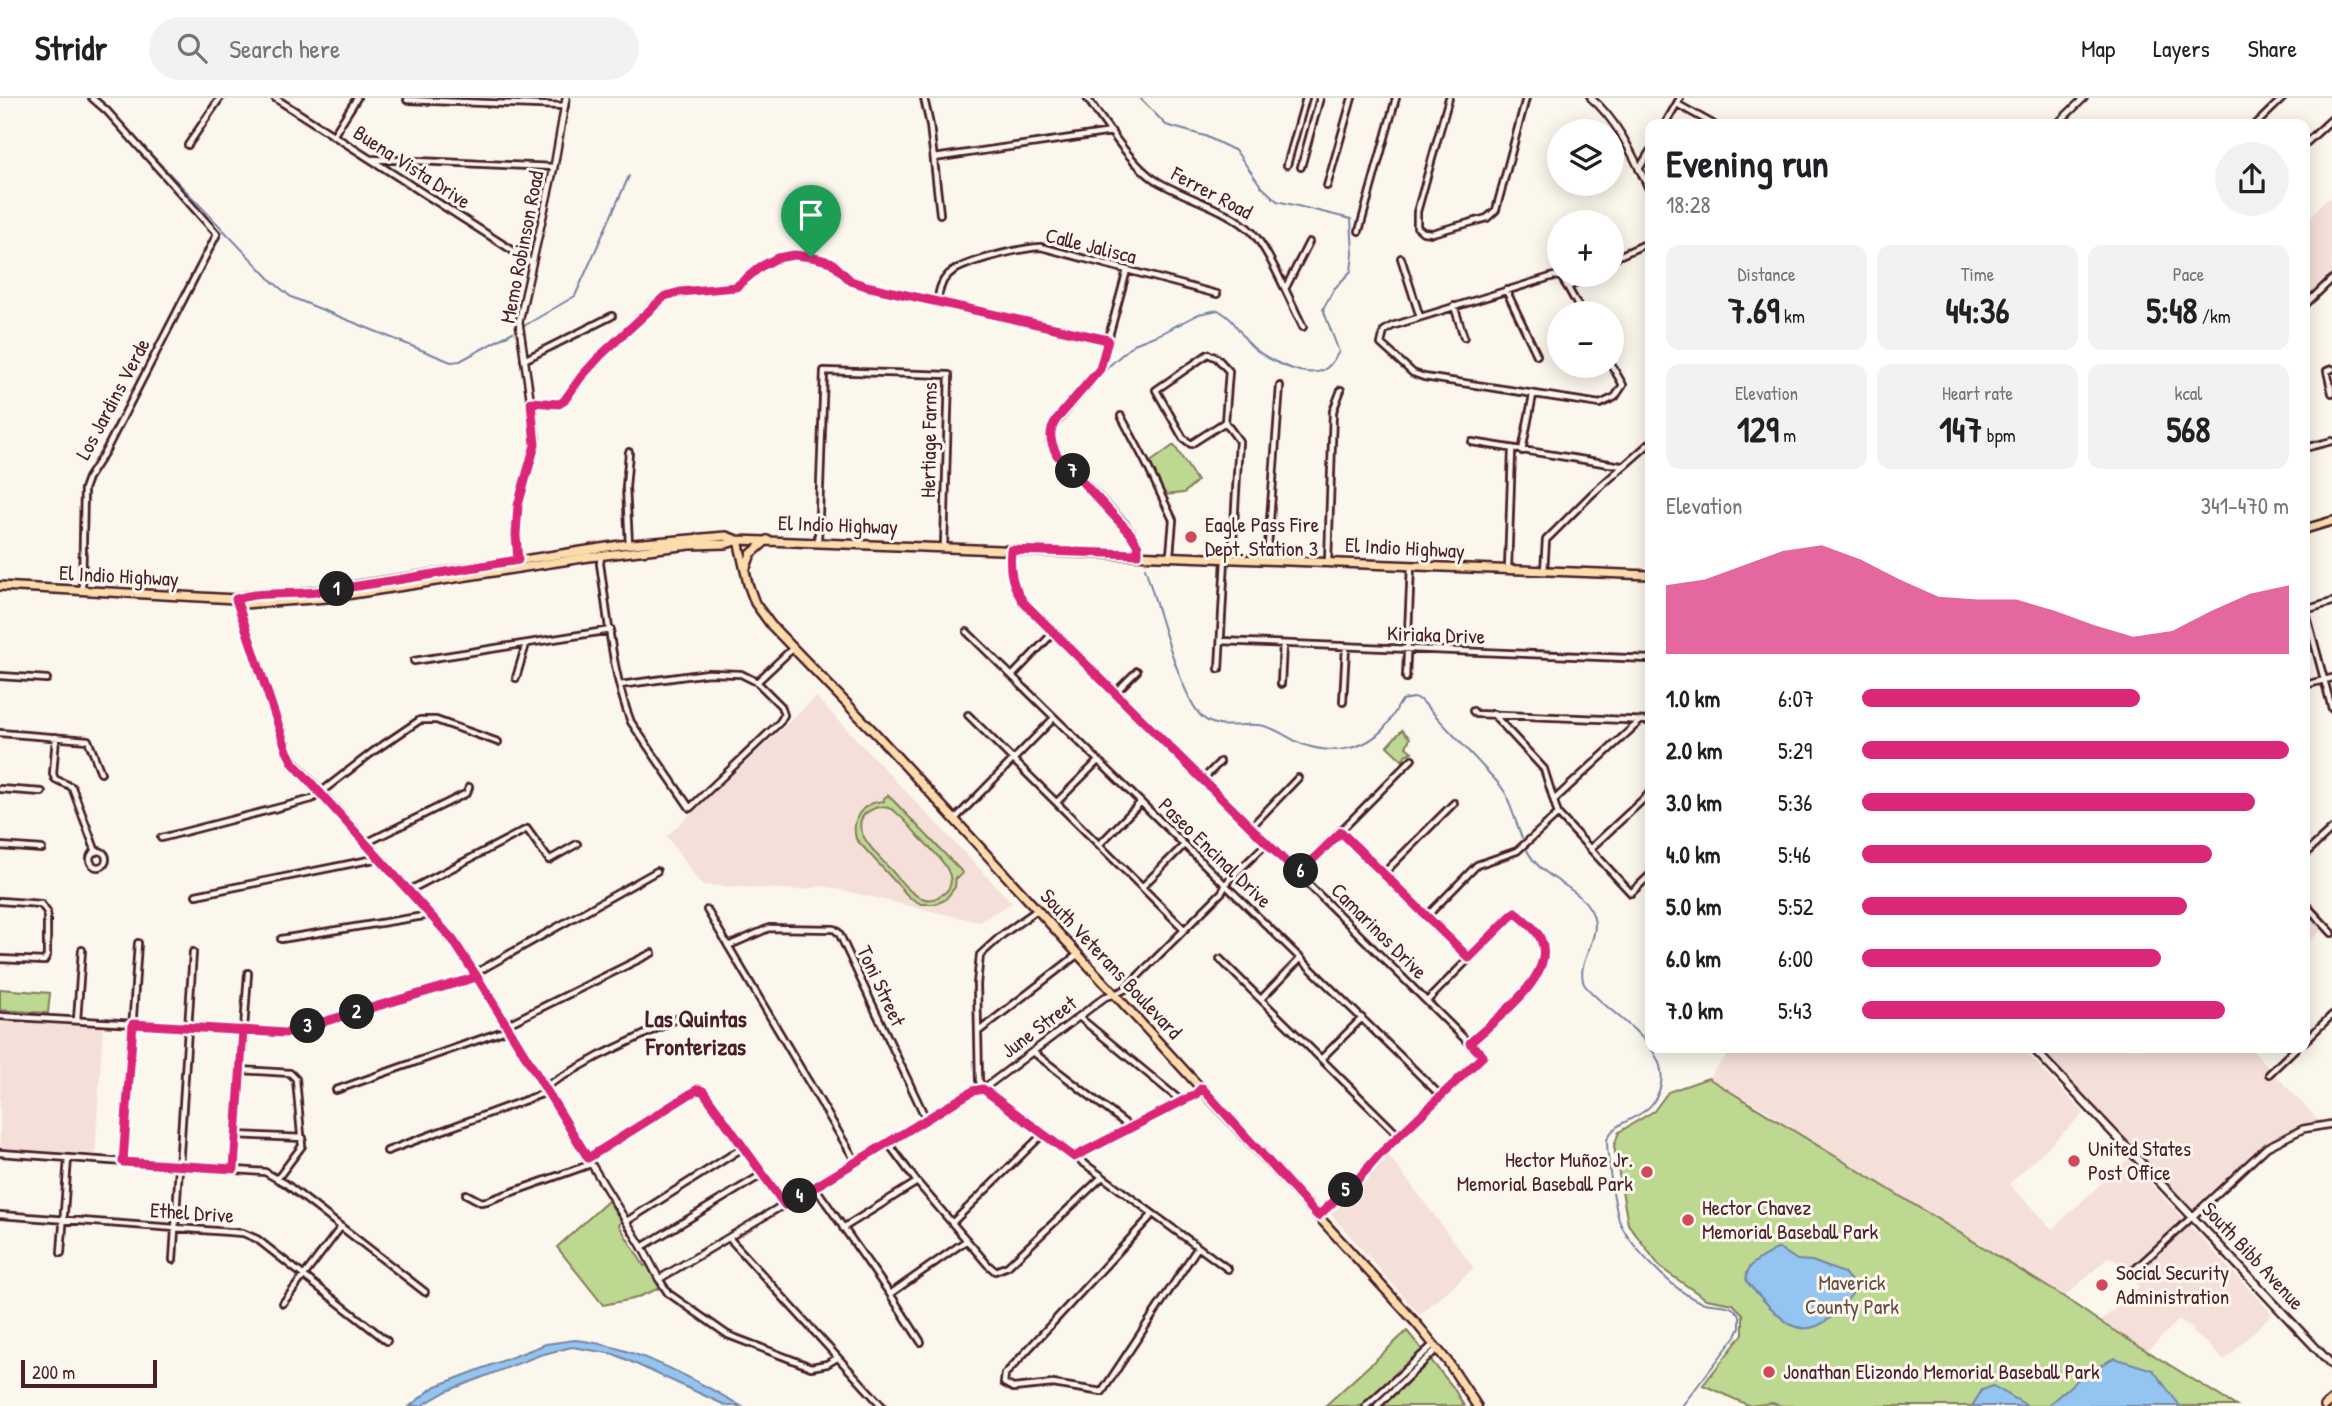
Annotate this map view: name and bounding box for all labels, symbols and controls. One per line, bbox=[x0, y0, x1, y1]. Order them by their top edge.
search box bbox=[149, 17, 639, 80]
text: Stridr bbox=[35, 26, 107, 70]
icon: search bbox=[173, 29, 211, 67]
text: Search here bbox=[229, 31, 340, 66]
text: Map bbox=[2081, 32, 2115, 64]
text: Layers bbox=[2153, 32, 2210, 64]
text: Share bbox=[2248, 32, 2297, 64]
street label: Buena Vista Drive bbox=[348, 118, 477, 215]
map controls bbox=[1547, 119, 1624, 378]
button: layers bbox=[1547, 119, 1624, 196]
text: Evening run bbox=[1666, 137, 1829, 189]
button: share bbox=[2215, 142, 2289, 216]
street label: Ferrer Road bbox=[1166, 159, 1258, 226]
street label: Memo Robinson Road bbox=[493, 168, 550, 326]
pin bbox=[781, 185, 841, 257]
text: 18:28 bbox=[1666, 189, 1710, 220]
icon: arrive bbox=[792, 196, 830, 234]
button: + bbox=[1547, 210, 1624, 287]
street label: Calle Jalisca bbox=[1043, 220, 1140, 271]
text: Distance bbox=[1737, 261, 1796, 287]
text: Time bbox=[1961, 261, 1994, 287]
text: Pace bbox=[2173, 261, 2204, 287]
text: 7.69 bbox=[1728, 287, 1780, 334]
text: 44:36 bbox=[1945, 287, 2010, 334]
text: 5:48 bbox=[2146, 287, 2198, 334]
button: − bbox=[1547, 301, 1624, 378]
text: km bbox=[1780, 303, 1805, 329]
text: /km bbox=[2198, 303, 2231, 329]
street label: Los Jardins Verde bbox=[68, 333, 157, 464]
text: Elevation bbox=[1735, 380, 1798, 406]
text: Heart rate bbox=[1942, 380, 2013, 406]
text: kcal bbox=[2175, 380, 2202, 406]
street label: Hertiage Farms bbox=[913, 382, 944, 498]
text: 129 bbox=[1737, 406, 1779, 453]
text: 147 bbox=[1939, 406, 1982, 453]
text: 568 bbox=[2167, 406, 2210, 453]
text: m bbox=[1779, 422, 1796, 448]
text: bpm bbox=[1982, 422, 2016, 448]
pin: 7 bbox=[1056, 454, 1090, 488]
text: 7 bbox=[1068, 457, 1077, 483]
text: Elevation bbox=[1666, 490, 1742, 521]
text: 341–470 m bbox=[2201, 490, 2289, 521]
street label: El Indio Highway bbox=[778, 508, 899, 541]
place label: Eagle Pass Fire Dept. Station 3 bbox=[1205, 510, 1319, 563]
marker: Eagle Pass Fire Dept. Station 3 bbox=[1183, 529, 1199, 545]
street label: El Indio Highway bbox=[1344, 530, 1466, 565]
street label: El Indio Highway bbox=[58, 558, 180, 593]
pin: 1 bbox=[320, 572, 354, 606]
text: 1 bbox=[333, 575, 340, 601]
street label: Kiriaka Drive bbox=[1387, 618, 1486, 651]
text: 1.0 km bbox=[1666, 683, 1720, 714]
text: 6:07 bbox=[1778, 683, 1814, 714]
text: 2.0 km bbox=[1666, 735, 1722, 766]
text: 5:29 bbox=[1778, 735, 1812, 766]
text: 3.0 km bbox=[1666, 787, 1722, 818]
text: 5:36 bbox=[1778, 787, 1813, 818]
street label: Paseo Encinal Drive bbox=[1152, 791, 1278, 914]
text: 4.0 km bbox=[1666, 839, 1720, 870]
text: 5:46 bbox=[1778, 839, 1811, 870]
pin: 6 bbox=[1284, 854, 1318, 888]
text: 6 bbox=[1297, 857, 1304, 883]
street label: Camarinos Drive bbox=[1325, 876, 1434, 985]
street label: South Veterans Boulevard bbox=[1034, 882, 1189, 1045]
text: 5.0 km bbox=[1666, 891, 1721, 922]
text: 5:52 bbox=[1778, 891, 1814, 922]
street label: Toni Street bbox=[850, 941, 913, 1032]
text: 6.0 km bbox=[1666, 943, 1721, 974]
text: 6:00 bbox=[1778, 943, 1813, 974]
street label: June Street bbox=[995, 988, 1083, 1065]
pin: 2 bbox=[340, 995, 374, 1030]
text: 7.0 km bbox=[1666, 995, 1723, 1026]
text: 5:43 bbox=[1778, 995, 1812, 1026]
text: 2 bbox=[352, 998, 361, 1024]
district label: Las Quintas Fronterizas bbox=[645, 1002, 747, 1062]
pin: 3 bbox=[290, 1009, 326, 1044]
text: 3 bbox=[303, 1012, 312, 1038]
place label: United States Post Office bbox=[2088, 1134, 2191, 1187]
place label: Hector Muñoz Jr. Memorial Baseball Park bbox=[1457, 1145, 1633, 1198]
marker: United States Post Office bbox=[2066, 1153, 2082, 1169]
marker: Hector Muñoz Jr. Memorial Baseball Park bbox=[1639, 1164, 1655, 1180]
pin: 5 bbox=[1328, 1172, 1364, 1208]
text: 5 bbox=[1341, 1176, 1350, 1202]
pin: 4 bbox=[782, 1178, 818, 1214]
text: 4 bbox=[796, 1182, 803, 1208]
place label: Hector Chavez Memorial Baseball Park bbox=[1702, 1193, 1879, 1246]
street label: Ethel Drive bbox=[149, 1195, 235, 1230]
street label: South Bibb Avenue bbox=[2196, 1195, 2311, 1316]
marker: Hector Chavez Memorial Baseball Park bbox=[1680, 1212, 1696, 1228]
place label: Social Security Administration bbox=[2116, 1258, 2229, 1311]
park label: Maverick County Park bbox=[1805, 1268, 1899, 1321]
marker: Social Security Administration bbox=[2094, 1277, 2110, 1293]
scale bar bbox=[21, 1357, 158, 1389]
place label: Jonathan Elizondo Memorial Baseball Park bbox=[1783, 1357, 2100, 1386]
text: 200 m bbox=[32, 1359, 75, 1385]
marker: Jonathan Elizondo Memorial Baseball Park bbox=[1761, 1364, 1777, 1380]

